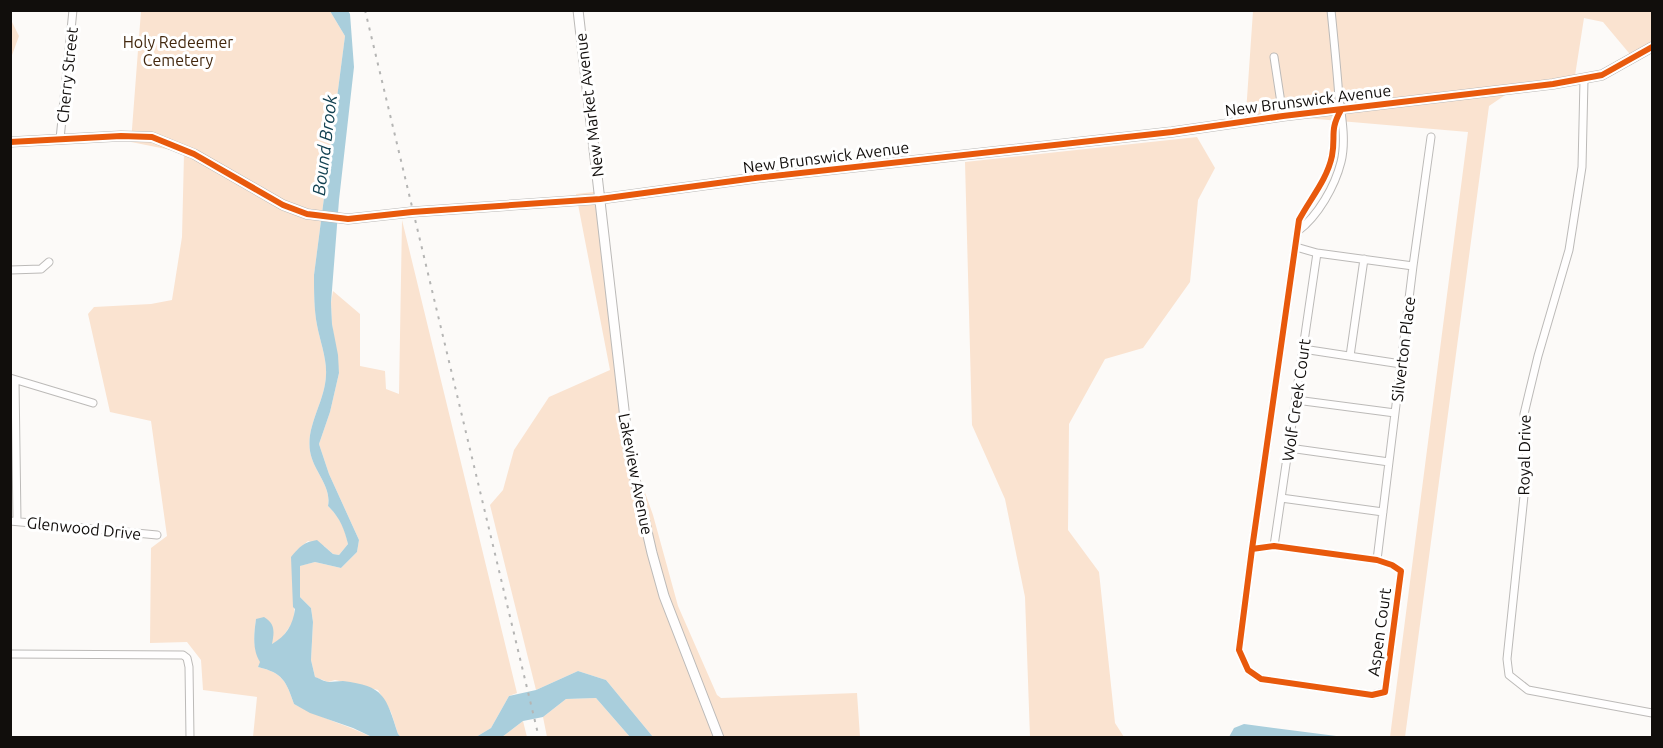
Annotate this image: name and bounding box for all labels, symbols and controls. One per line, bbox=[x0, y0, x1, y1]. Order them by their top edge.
street label: Cherry Street bbox=[53, 25, 81, 124]
street label: New Market Avenue bbox=[571, 32, 607, 178]
park label: Holy Redeemer Cemetery bbox=[123, 33, 233, 69]
street label: New Brunswick Avenue bbox=[1224, 81, 1392, 119]
water label: Bound Brook bbox=[308, 93, 340, 197]
street label: New Brunswick Avenue bbox=[742, 138, 910, 176]
street label: Silverton Place bbox=[1388, 295, 1418, 403]
street label: Wolf Creek Court bbox=[1278, 337, 1314, 463]
street label: Lakeview Avenue bbox=[615, 412, 657, 536]
street label: Royal Drive bbox=[1514, 414, 1534, 496]
street label: Glenwood Drive bbox=[26, 513, 142, 543]
street label: Aspen Court bbox=[1364, 586, 1394, 677]

